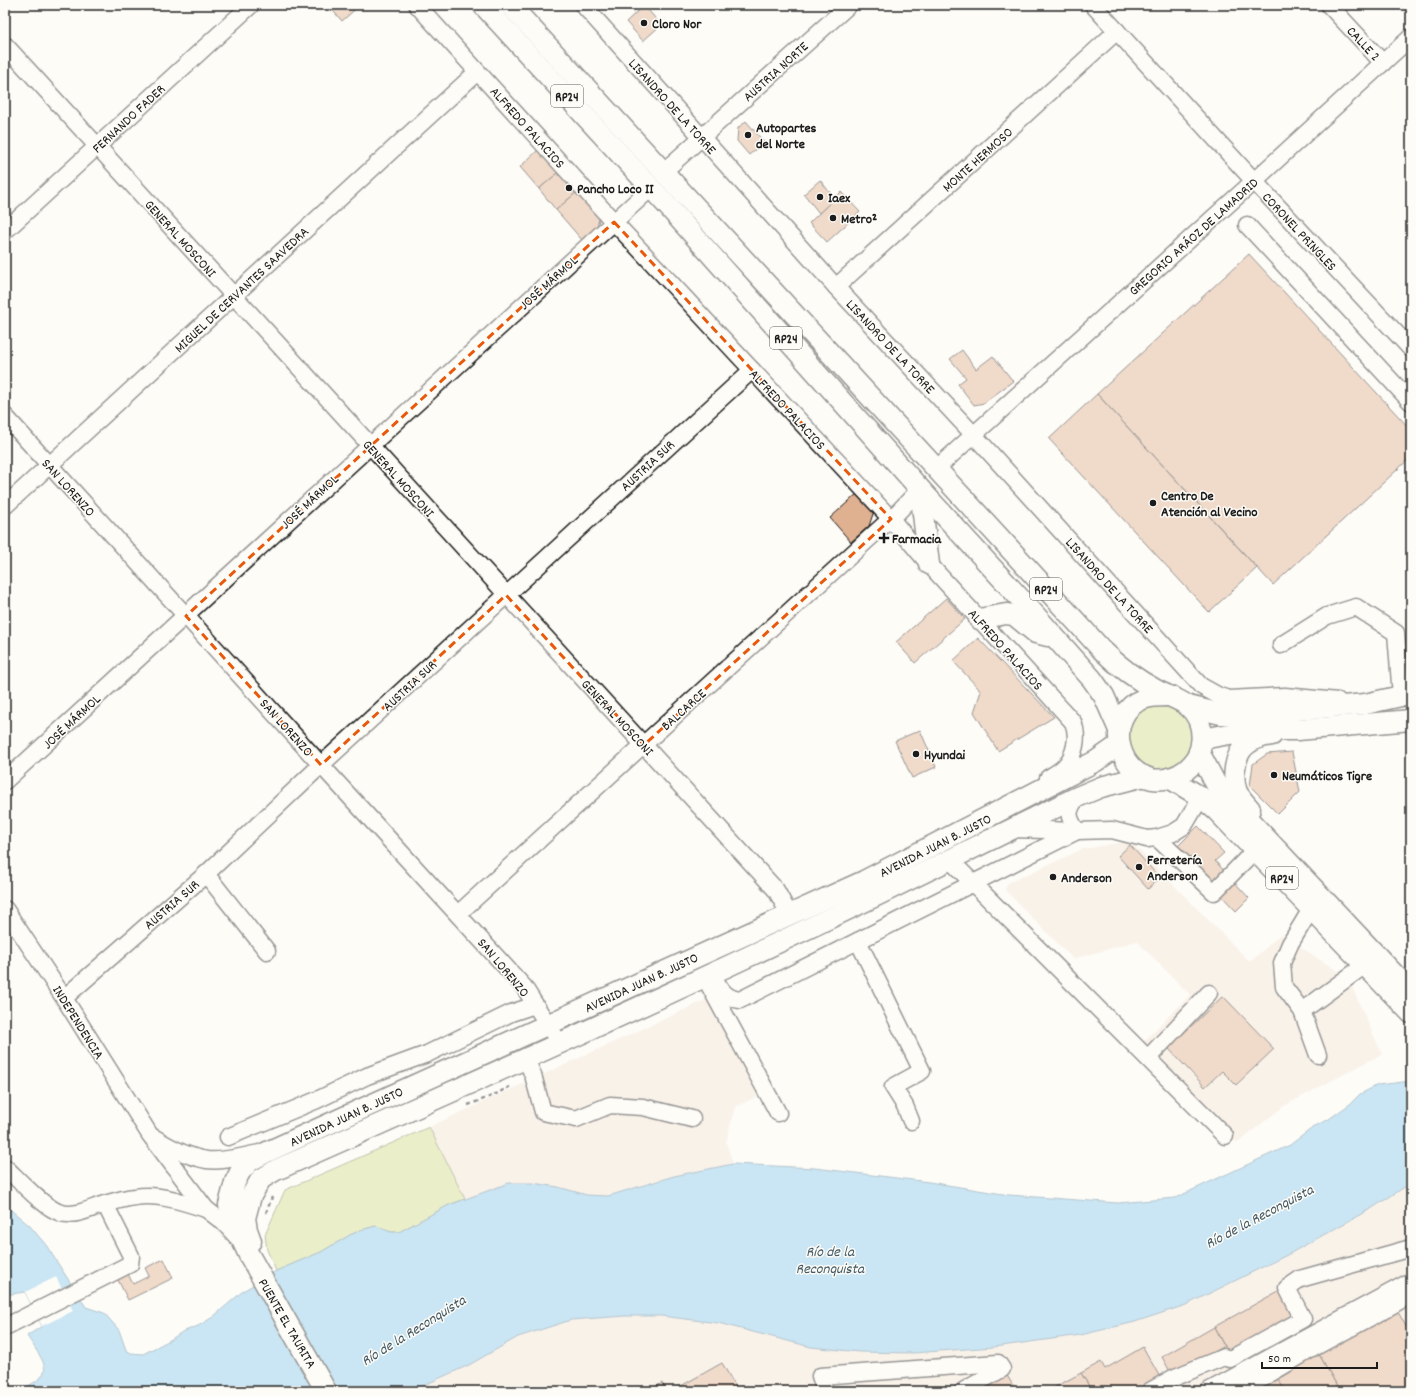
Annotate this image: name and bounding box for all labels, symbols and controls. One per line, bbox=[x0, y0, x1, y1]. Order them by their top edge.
place label: Cloro Nor bbox=[652, 15, 702, 35]
marker: Cloro Nor bbox=[639, 18, 649, 28]
street label: CALLE 2 bbox=[1341, 22, 1384, 66]
street label: AUSTRIA NORTE bbox=[739, 37, 814, 107]
street label: LISANDRO DE LA TORRE bbox=[623, 55, 721, 160]
street label: FERNANDO FADER bbox=[88, 80, 171, 159]
street label: ALFREDO PALACIOS bbox=[484, 83, 569, 174]
road number: RP24 bbox=[551, 85, 583, 107]
place label: Autopartes del Norte bbox=[756, 119, 817, 155]
street label: MONTE HERMOSO bbox=[939, 123, 1018, 198]
marker: Autopartes del Norte bbox=[743, 130, 753, 140]
street label: GREGORIO ARÁOZ DE LAMADRID bbox=[1125, 174, 1264, 301]
place label: Pancho Loco II bbox=[577, 180, 654, 200]
marker: Pancho Loco II bbox=[564, 183, 574, 193]
street label: CORONEL PRINGLES bbox=[1257, 188, 1341, 276]
place label: Iaex bbox=[828, 189, 851, 209]
marker: Iaex bbox=[815, 192, 825, 202]
street label: GENERAL MOSCONI bbox=[139, 196, 220, 283]
place label: Metro² bbox=[841, 210, 877, 230]
marker: Metro² bbox=[828, 213, 838, 223]
street label: MIGUEL DE CERVANTES SAAVEDRA bbox=[171, 222, 314, 358]
street label: JOSÉ MÁRMOL bbox=[515, 251, 583, 315]
street label: LISANDRO DE LA TORRE bbox=[840, 296, 939, 400]
road number: RP24 bbox=[770, 327, 802, 349]
street label: ALFREDO PALACIOS bbox=[744, 365, 829, 455]
street label: GENERAL MOSCONI bbox=[357, 436, 438, 523]
street label: AUSTRIA SUR bbox=[617, 436, 680, 497]
street label: SAN LORENZO bbox=[36, 455, 99, 522]
street label: JOSÉ MÁRMOL bbox=[277, 470, 344, 535]
place label: Centro De Atención al Vecino bbox=[1161, 487, 1257, 523]
marker: Centro De Atención al Vecino bbox=[1148, 498, 1158, 508]
place label: Farmacia bbox=[892, 530, 942, 550]
marker: Farmacia bbox=[879, 533, 889, 543]
street label: LISANDRO DE LA TORRE bbox=[1060, 534, 1158, 639]
road number: RP24 bbox=[1030, 578, 1062, 600]
street label: ALFREDO PALACIOS bbox=[962, 605, 1047, 696]
street label: AUSTRIA SUR bbox=[379, 656, 442, 717]
street label: GENERAL MOSCONI bbox=[576, 675, 658, 762]
street label: BALCARCE bbox=[657, 684, 712, 736]
street label: JOSÉ MÁRMOL bbox=[39, 690, 106, 755]
street label: SAN LORENZO bbox=[254, 695, 317, 762]
place label: Hyundai bbox=[924, 746, 965, 766]
marker: Hyundai bbox=[911, 749, 921, 759]
place label: Neumáticos Tigre bbox=[1282, 767, 1372, 787]
marker: Neumáticos Tigre bbox=[1269, 770, 1279, 780]
street label: AVENIDA JUAN B. JUSTO bbox=[876, 810, 995, 884]
place label: Ferretería Anderson bbox=[1147, 851, 1203, 887]
marker: Ferretería Anderson bbox=[1134, 862, 1144, 872]
road number: RP24 bbox=[1266, 867, 1298, 889]
place label: Anderson bbox=[1061, 869, 1112, 889]
marker: Anderson bbox=[1048, 872, 1058, 882]
street label: AUSTRIA SUR bbox=[140, 876, 205, 935]
street label: SAN LORENZO bbox=[472, 934, 533, 1002]
street label: AVENIDA JUAN B. JUSTO bbox=[582, 949, 702, 1019]
street label: INDEPENDENCIA bbox=[47, 982, 108, 1064]
street label: AVENIDA JUAN B. JUSTO bbox=[287, 1083, 407, 1153]
water label: Río de la Reconquista bbox=[1202, 1180, 1319, 1256]
water label: Río de la Reconquista bbox=[796, 1242, 865, 1281]
street label: PUENTE EL TAURITA bbox=[252, 1275, 320, 1373]
water label: Río de la Reconquista bbox=[358, 1290, 471, 1373]
scale bar bbox=[1262, 1344, 1377, 1370]
text: 50 m bbox=[1268, 1351, 1291, 1368]

